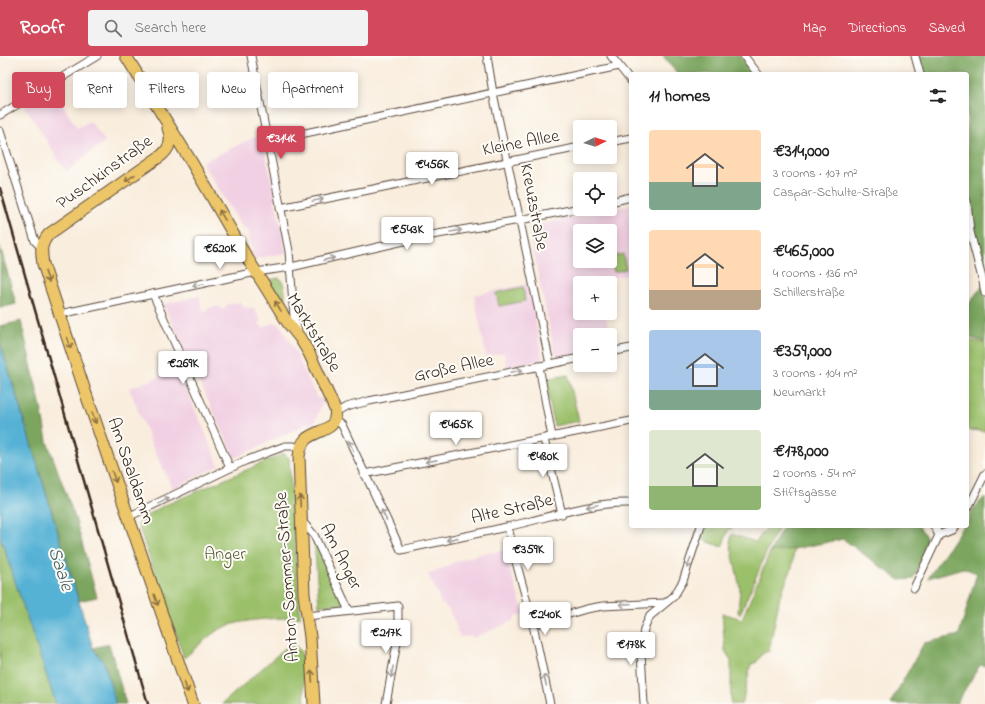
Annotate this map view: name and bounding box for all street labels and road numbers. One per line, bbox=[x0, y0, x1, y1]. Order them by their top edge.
street label: Kleine Allee bbox=[480, 124, 563, 164]
street label: Puschkinstraße bbox=[52, 129, 159, 217]
street label: Kreuzstraße bbox=[512, 161, 554, 254]
street label: Marktstraße bbox=[279, 289, 347, 378]
street label: Große Allee bbox=[412, 348, 497, 390]
street label: Am Saaldamm bbox=[100, 414, 160, 528]
street label: Alte Straße bbox=[469, 488, 556, 532]
street label: Anton-Sommer-Straße bbox=[269, 490, 307, 663]
street label: Am Anger bbox=[311, 519, 368, 595]

